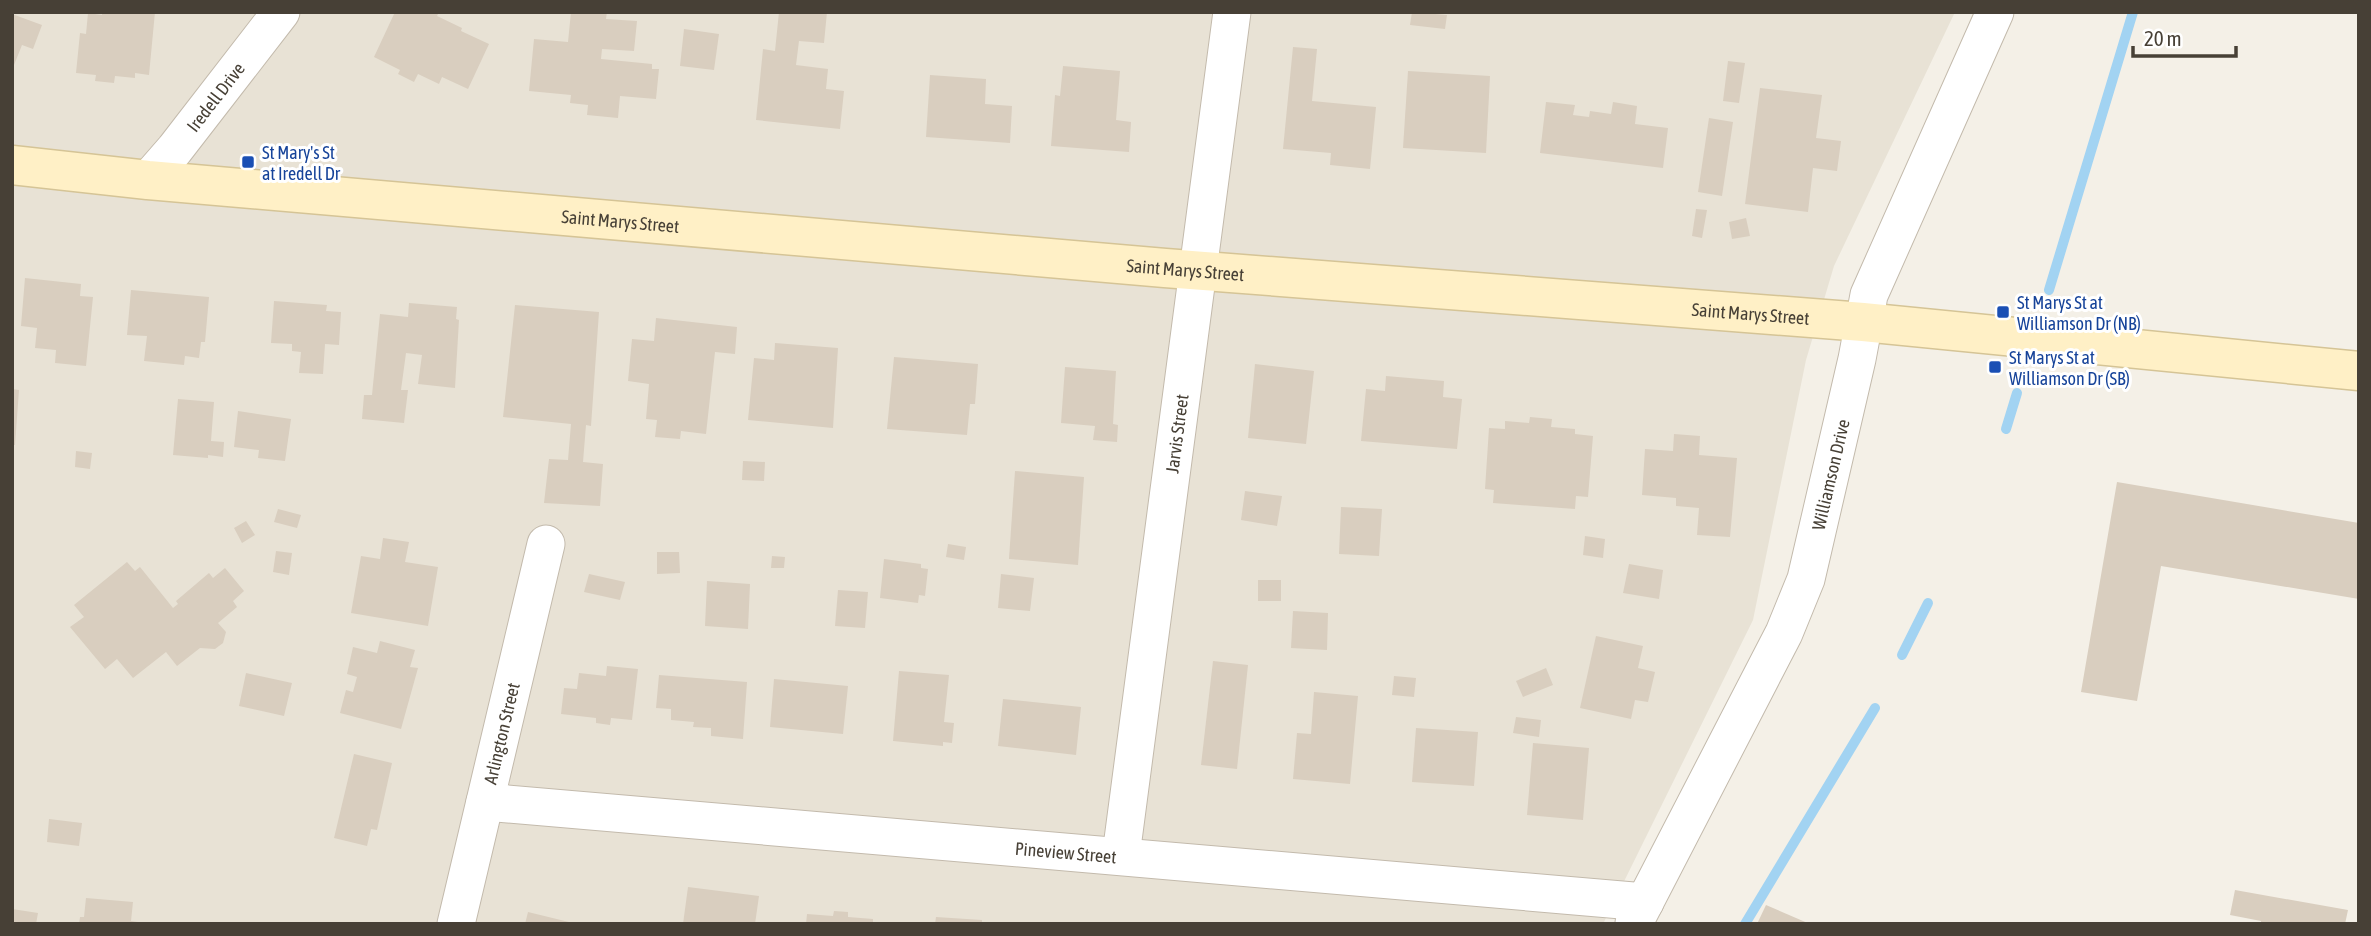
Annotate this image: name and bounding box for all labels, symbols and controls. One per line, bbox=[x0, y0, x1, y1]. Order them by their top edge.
scale bar bbox=[2133, 14, 2236, 58]
text: 20 m bbox=[2144, 26, 2182, 50]
street label: Iredell Drive bbox=[182, 58, 249, 136]
place label: St Mary's St at Iredell Dr bbox=[262, 142, 341, 184]
marker: St Mary's St at Iredell Dr bbox=[240, 154, 256, 170]
street label: Saint Marys Street bbox=[561, 205, 680, 236]
street label: Saint Marys Street bbox=[1126, 254, 1245, 285]
place label: St Marys St at Williamson Dr (NB) bbox=[2017, 292, 2141, 334]
street label: Saint Marys Street bbox=[1691, 298, 1810, 328]
marker: St Marys St at Williamson Dr (NB) bbox=[1995, 304, 2011, 320]
place label: St Marys St at Williamson Dr (SB) bbox=[2009, 347, 2130, 389]
marker: St Marys St at Williamson Dr (SB) bbox=[1987, 359, 2003, 375]
street label: Jarvis Street bbox=[1161, 393, 1192, 474]
street label: Williamson Drive bbox=[1807, 417, 1853, 532]
street label: Arlington Street bbox=[479, 680, 523, 786]
street label: Pineview Street bbox=[1014, 837, 1117, 867]

